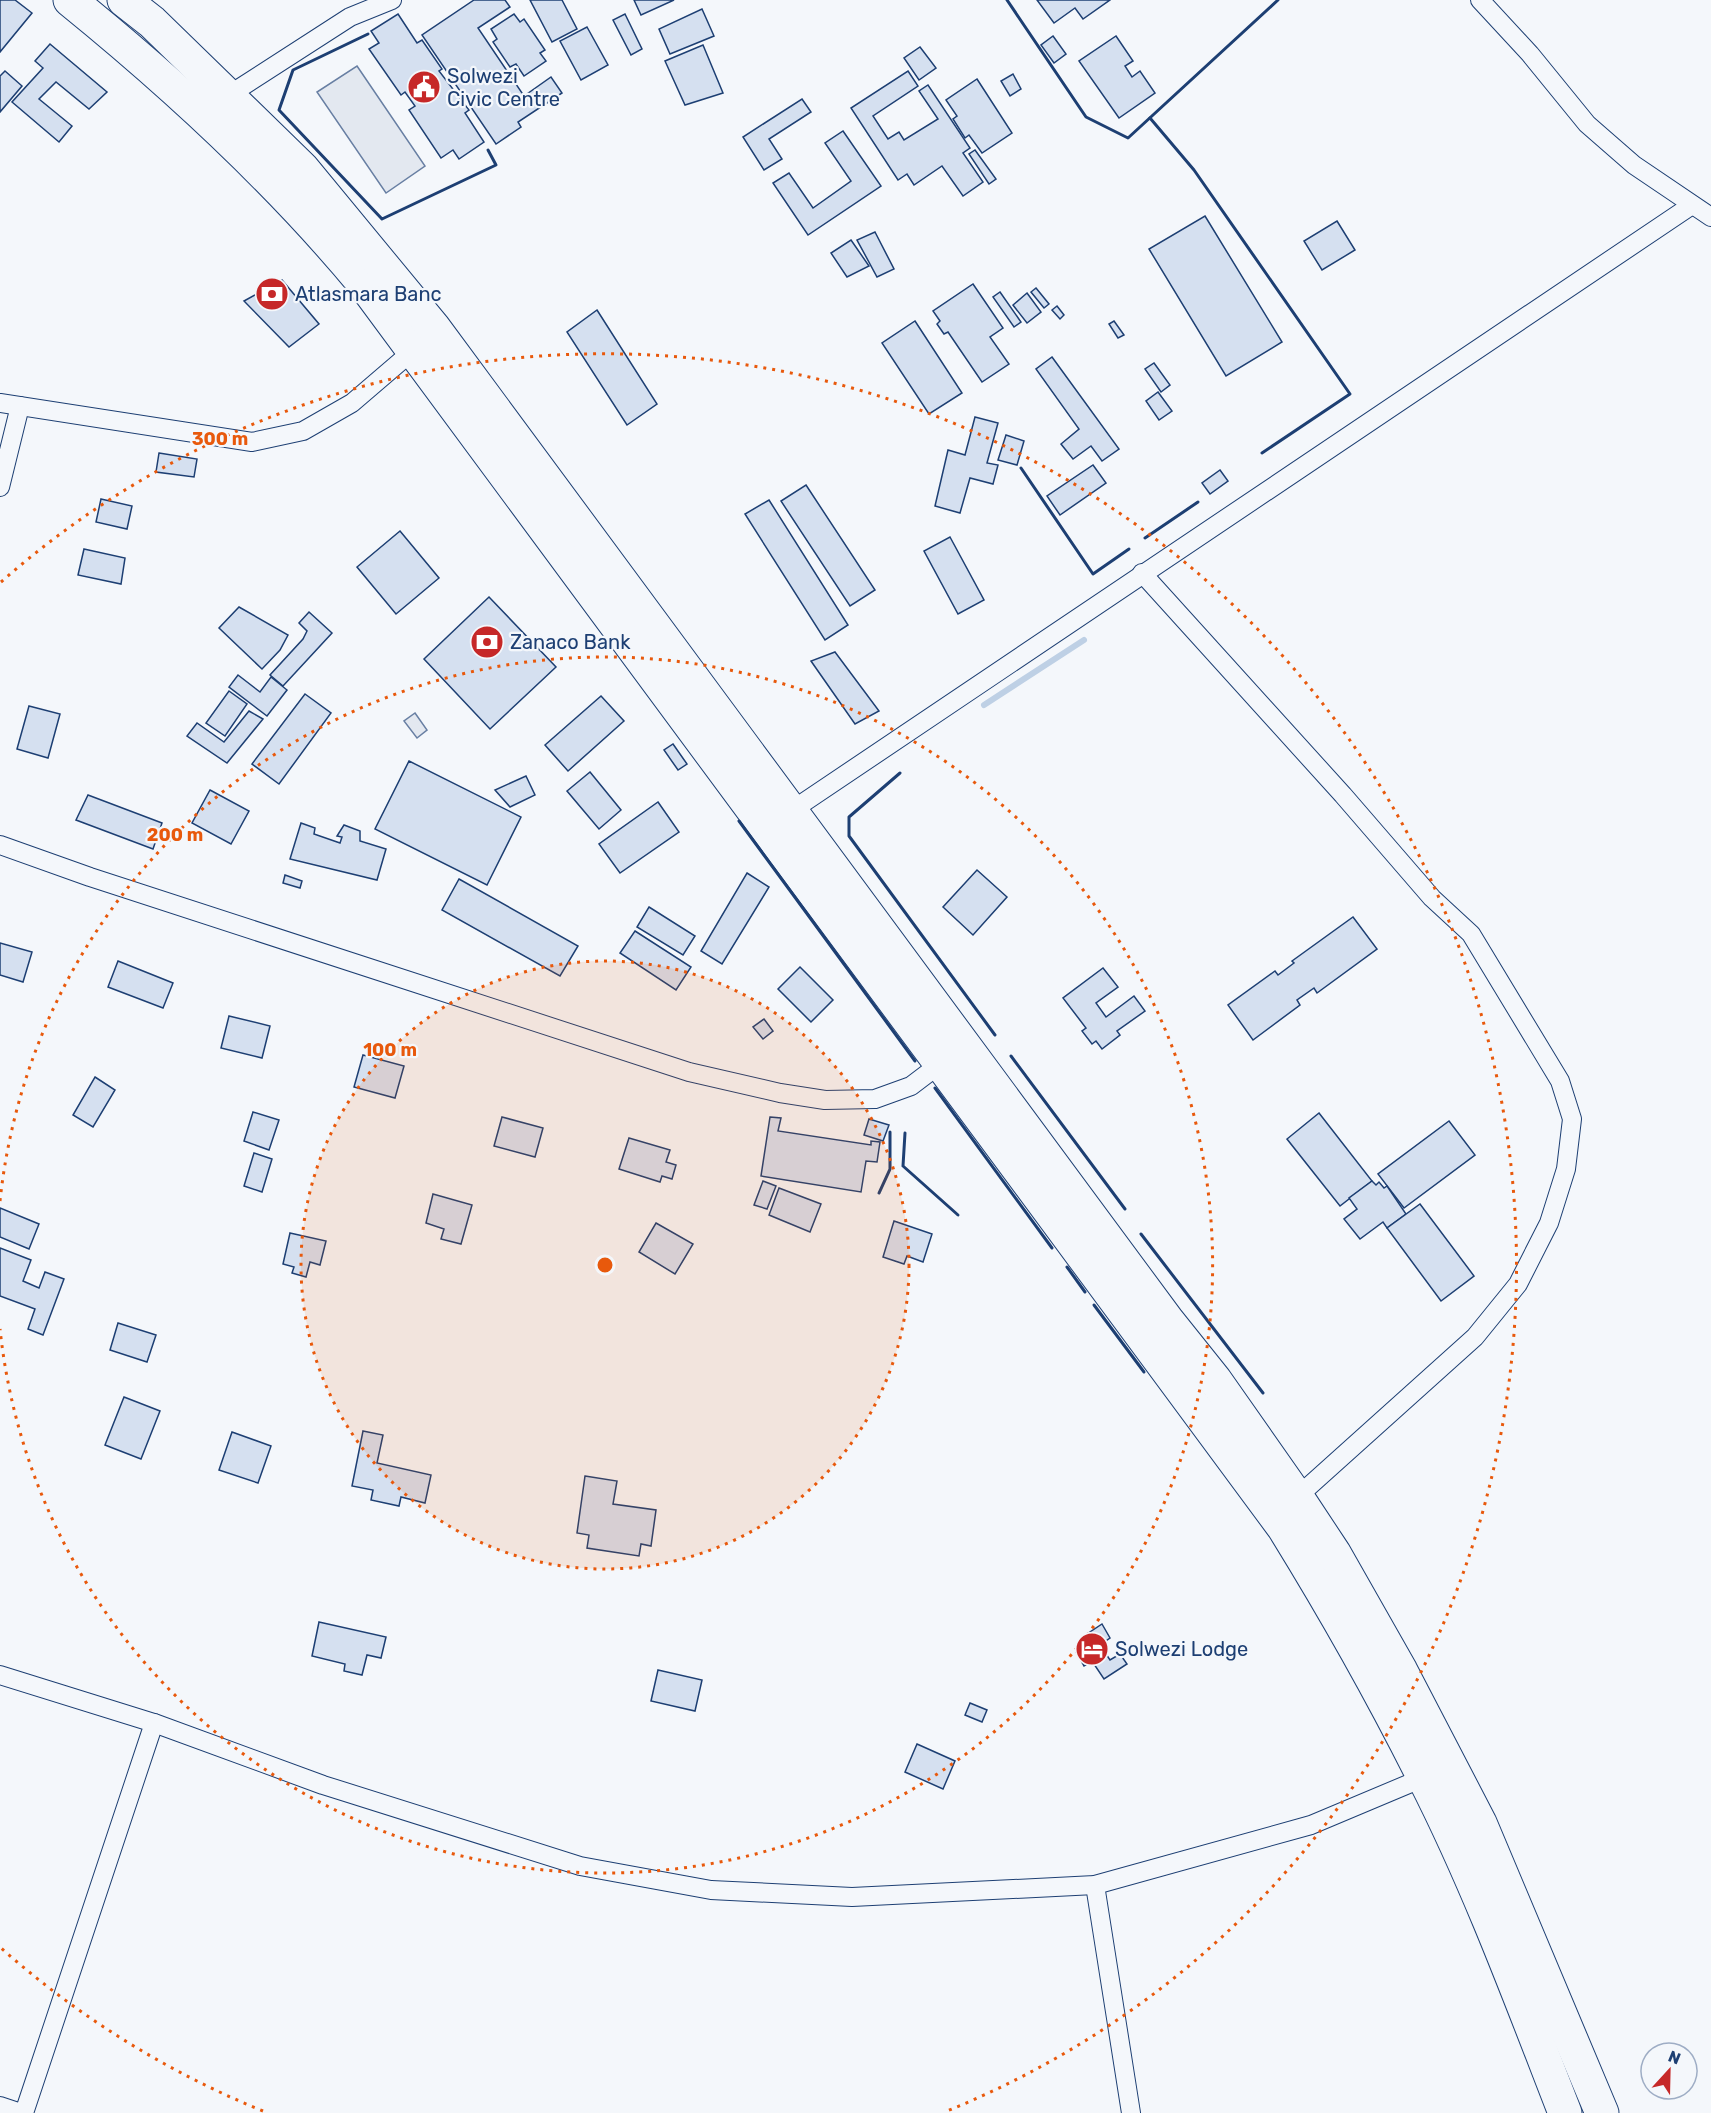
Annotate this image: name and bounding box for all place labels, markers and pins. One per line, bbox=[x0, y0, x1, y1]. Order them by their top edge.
place label: Solwezi Civic Centre bbox=[447, 64, 560, 111]
public building icon: Solwezi Civic Centre bbox=[406, 69, 442, 105]
bank icon: Atlasmara Banc bbox=[254, 276, 290, 312]
place label: Atlasmara Banc bbox=[295, 282, 442, 306]
bank icon: Zanaco Bank bbox=[469, 624, 505, 660]
place label: Zanaco Bank bbox=[510, 630, 631, 654]
centre of rings bbox=[595, 1255, 615, 1275]
hotel icon: Solwezi Lodge bbox=[1074, 1631, 1110, 1667]
place label: Solwezi Lodge bbox=[1115, 1637, 1248, 1661]

